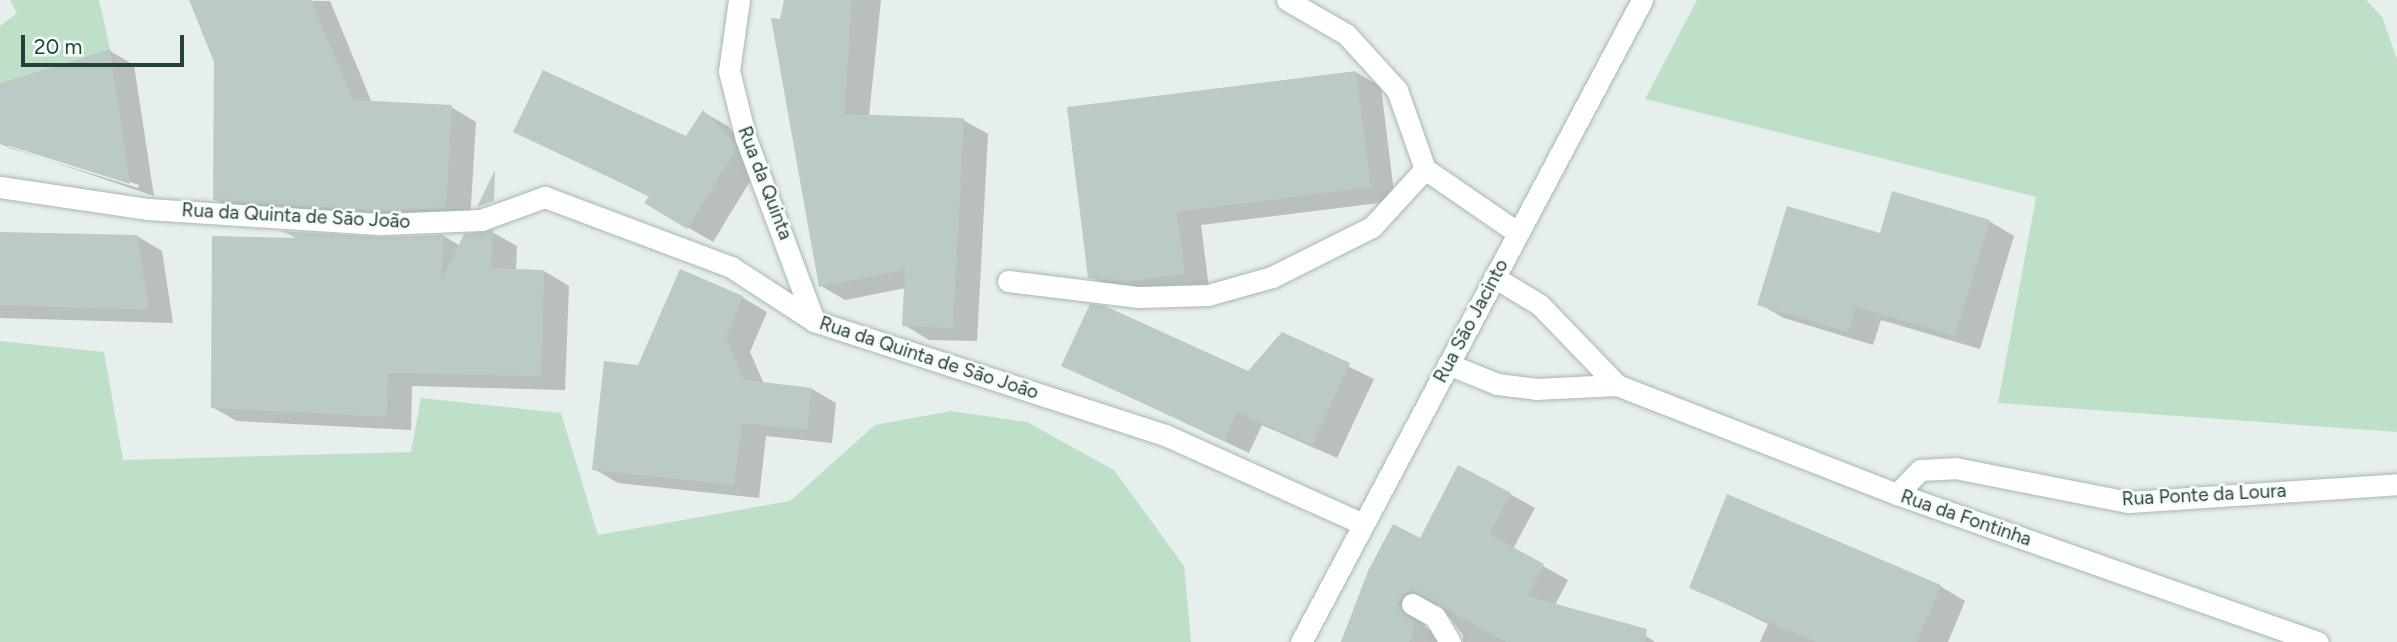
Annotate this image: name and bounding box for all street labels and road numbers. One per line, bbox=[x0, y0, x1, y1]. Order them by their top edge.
street label: Rua da Quinta bbox=[733, 123, 797, 243]
street label: Rua da Quinta de São João bbox=[181, 199, 411, 233]
street label: Rua São Jacinto bbox=[1429, 255, 1513, 387]
street label: Rua da Quinta de São João bbox=[817, 312, 1041, 404]
street label: Rua Ponte da Loura bbox=[2121, 479, 2287, 511]
street label: Rua da Fontinha bbox=[1898, 485, 2034, 551]

